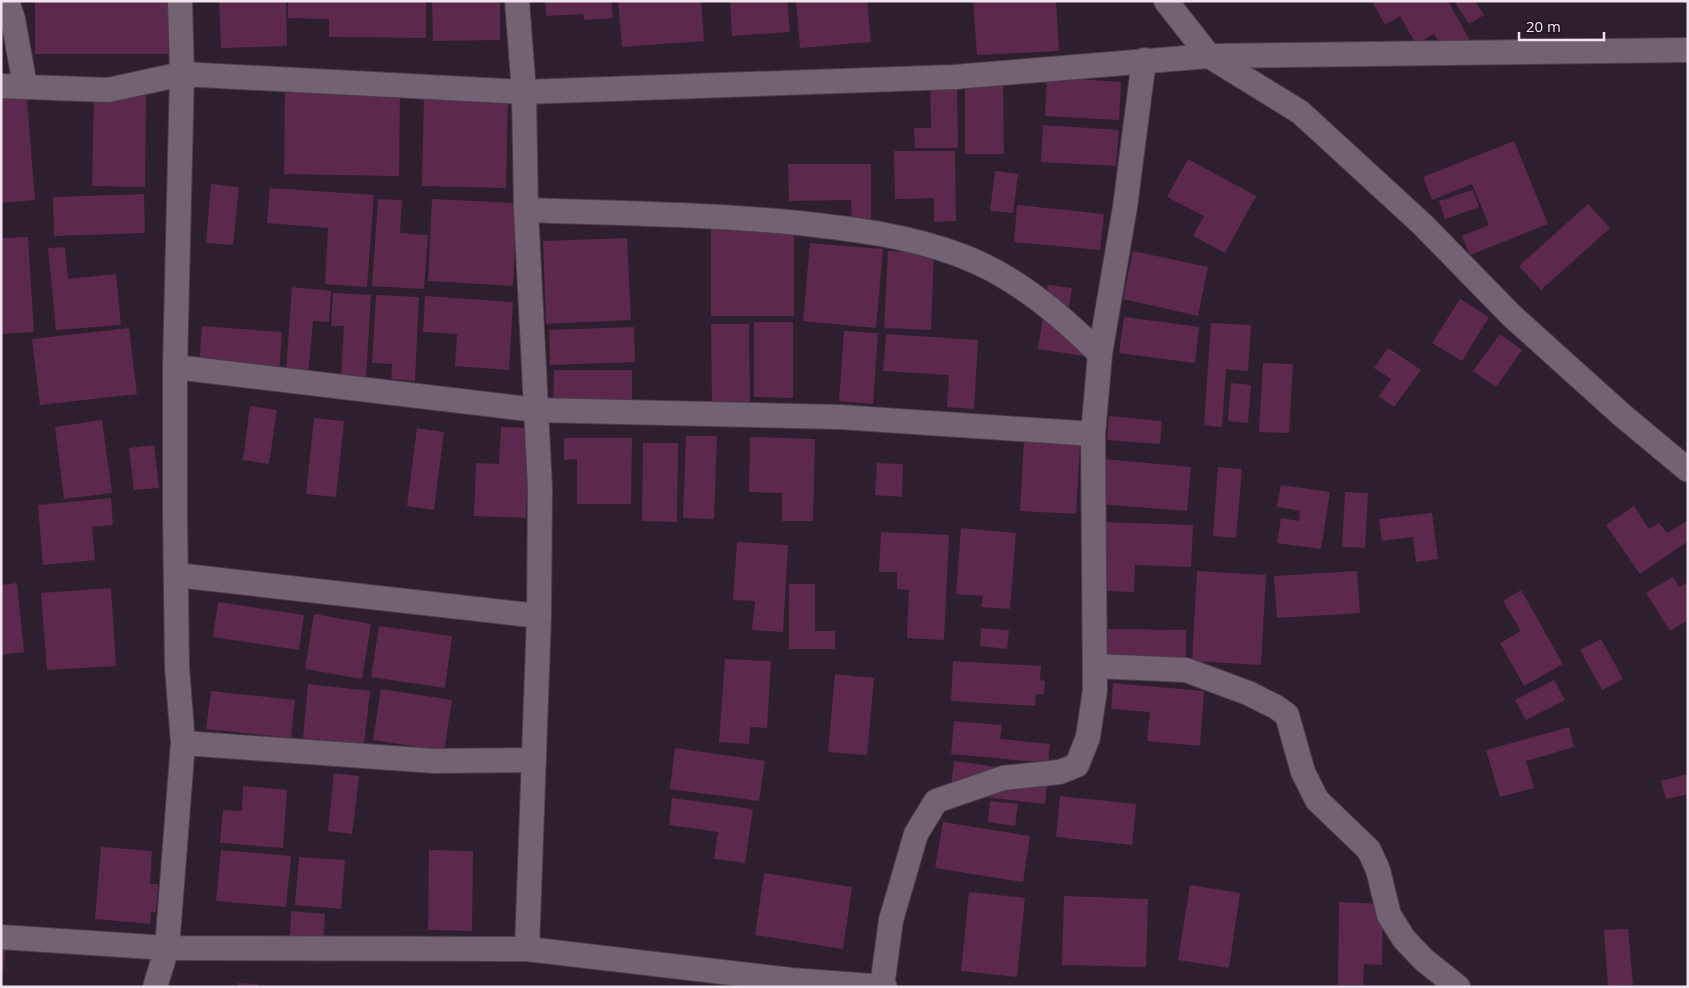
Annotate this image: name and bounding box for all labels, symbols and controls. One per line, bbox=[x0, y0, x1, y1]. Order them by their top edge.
scale bar bbox=[1519, 10, 1604, 42]
text: 20 m bbox=[1526, 16, 1561, 36]

